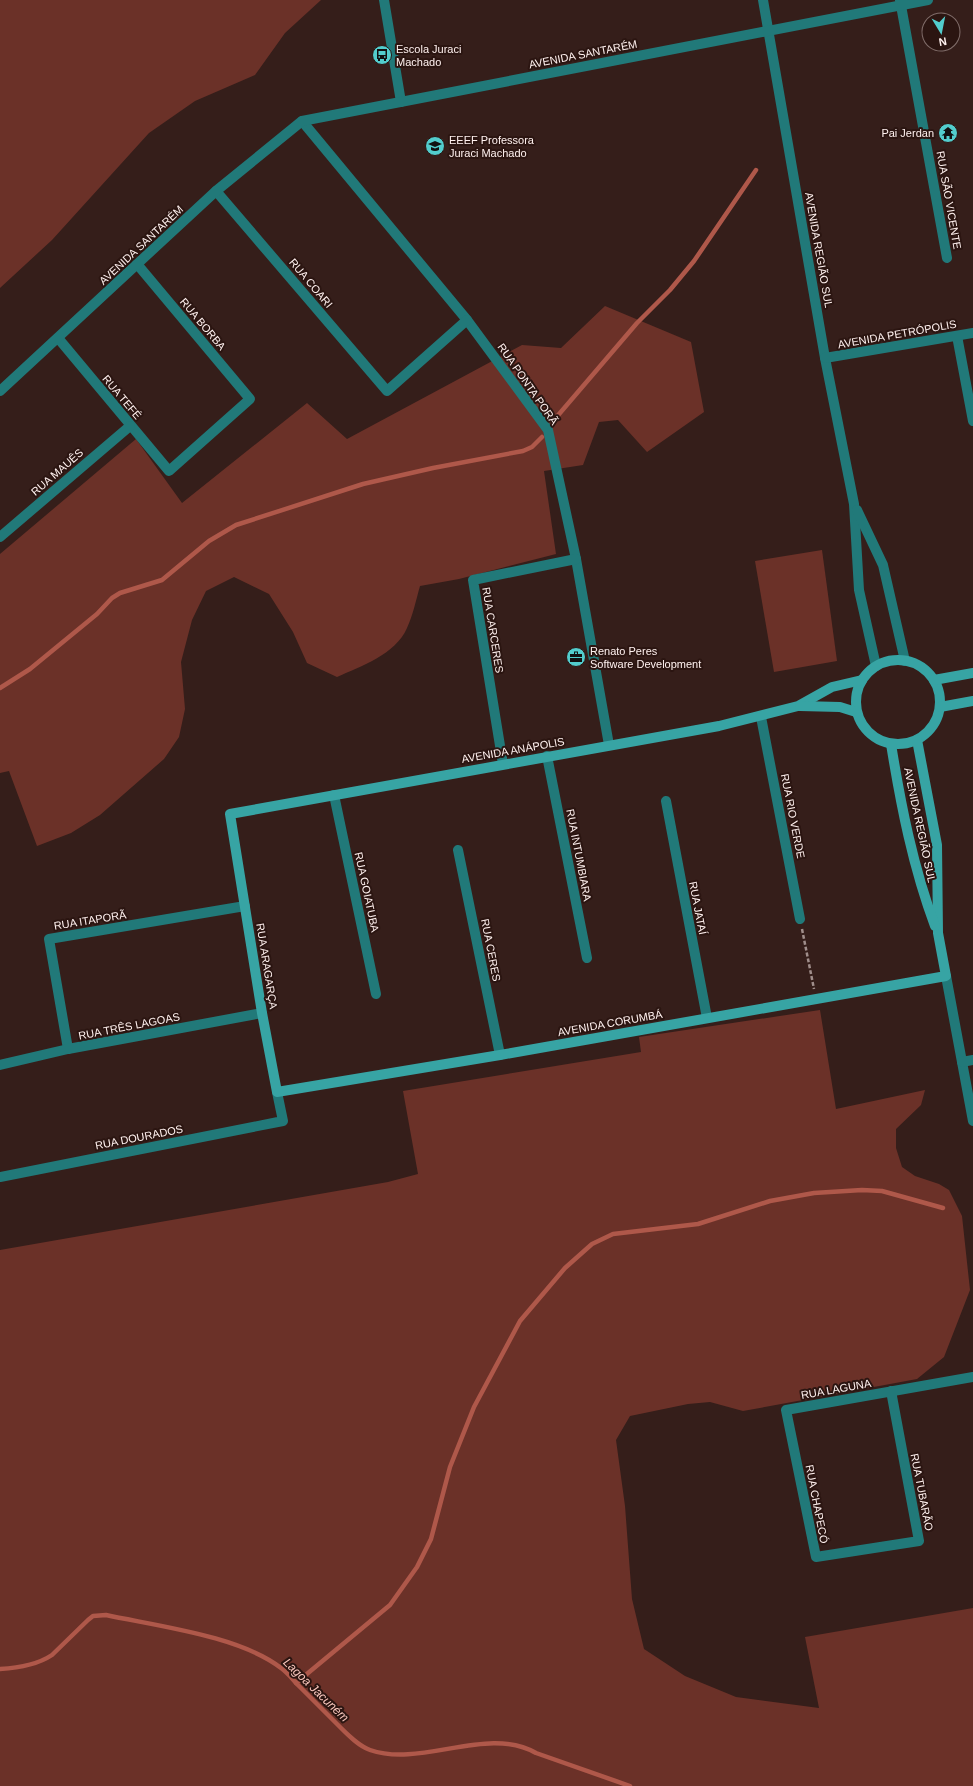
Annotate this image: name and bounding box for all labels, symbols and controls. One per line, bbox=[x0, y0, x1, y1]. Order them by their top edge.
north arrow bbox=[921, 12, 961, 52]
text: N bbox=[938, 35, 948, 48]
street label: AVENIDA SANTARÉM bbox=[528, 38, 638, 70]
place label: Escola Juraci Machado bbox=[396, 43, 461, 68]
bus stop icon: Escola Juraci Machado bbox=[371, 44, 393, 66]
temple icon: Pai Jerdan bbox=[937, 122, 959, 144]
place label: Pai Jerdan bbox=[881, 127, 934, 139]
place label: EEEF Professora Juraci Machado bbox=[449, 134, 535, 159]
school or university icon: EEEF Professora Juraci Machado bbox=[424, 135, 446, 157]
street label: RUA SÃO VICENTE bbox=[934, 150, 964, 250]
street label: AVENIDA REGIÃO SUL bbox=[803, 191, 835, 309]
street label: AVENIDA SANTARÉM bbox=[97, 203, 185, 287]
street label: RUA COARI bbox=[287, 256, 335, 310]
street label: RUA BORBA bbox=[178, 296, 229, 353]
street label: AVENIDA PETRÓPOLIS bbox=[837, 318, 957, 350]
street label: RUA PONTA PORÃ bbox=[495, 341, 561, 427]
street label: RUA TEFÉ bbox=[100, 373, 144, 421]
street label: RUA MAUÊS bbox=[29, 446, 85, 498]
street label: RUA CARCERES bbox=[480, 586, 506, 674]
place label: Renato Peres Software Development bbox=[590, 645, 701, 670]
office icon: Renato Peres Software Development bbox=[565, 646, 587, 668]
street label: AVENIDA ANÁPOLIS bbox=[461, 735, 565, 765]
street label: AVENIDA REGIÃO SUL bbox=[902, 766, 938, 884]
street label: RUA RIO VERDE bbox=[779, 773, 807, 859]
street label: RUA INTUMBIARA bbox=[564, 808, 594, 903]
street label: RUA GOIATUBA bbox=[353, 851, 381, 934]
street label: RUA JATAÍ bbox=[687, 880, 709, 937]
street label: RUA ITAPORÃ bbox=[53, 908, 128, 932]
street label: RUA CERES bbox=[479, 918, 503, 982]
street label: RUA ARAGARÇA bbox=[254, 922, 280, 1010]
street label: AVENIDA CORUMBÁ bbox=[557, 1008, 664, 1038]
street label: RUA TRÊS LAGOAS bbox=[77, 1010, 181, 1042]
street label: RUA DOURADOS bbox=[94, 1123, 184, 1151]
street label: RUA LAGUNA bbox=[800, 1377, 873, 1401]
street label: RUA TUBARÃO bbox=[909, 1452, 935, 1532]
street label: RUA CHAPECÓ bbox=[803, 1464, 831, 1545]
water label: Lagoa Jacuném bbox=[280, 1655, 352, 1725]

